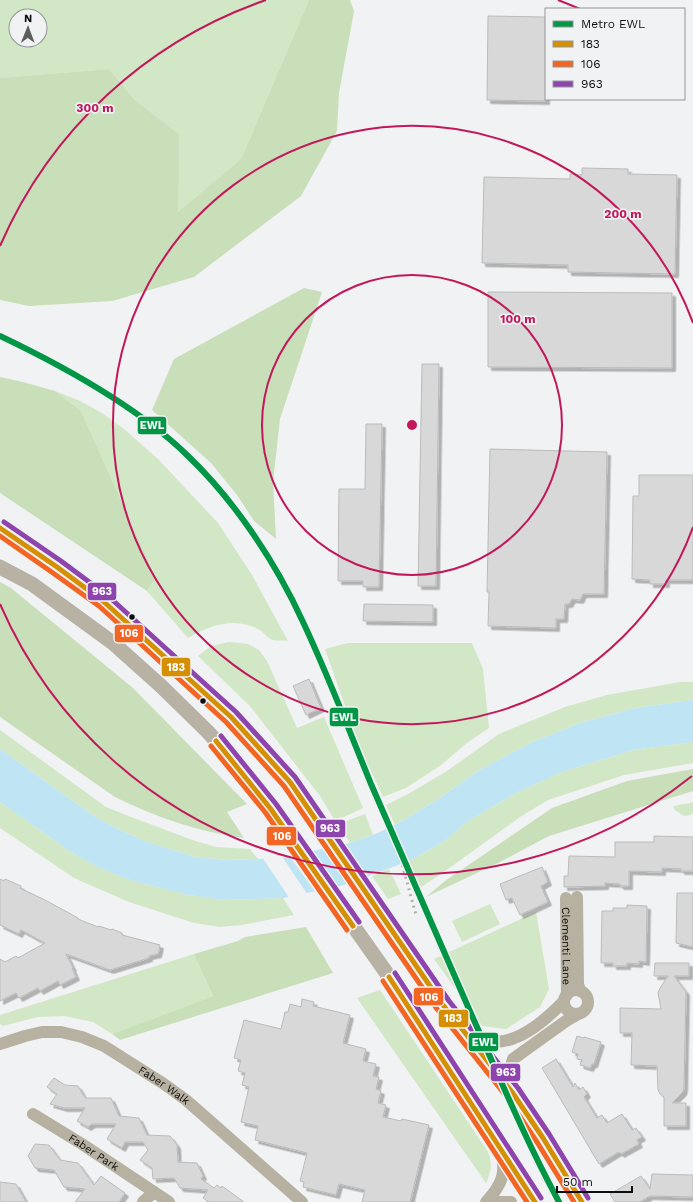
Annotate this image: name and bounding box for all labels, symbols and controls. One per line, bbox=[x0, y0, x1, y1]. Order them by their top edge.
north arrow bbox=[8, 8, 48, 48]
legend bbox=[545, 8, 685, 100]
text: N bbox=[24, 12, 32, 25]
text: Metro EWL bbox=[581, 17, 645, 31]
text: 183 bbox=[581, 37, 600, 51]
text: 106 bbox=[581, 57, 600, 71]
text: 963 bbox=[581, 77, 603, 91]
text: 300 m bbox=[76, 101, 114, 115]
text: 200 m bbox=[604, 207, 642, 221]
text: 100 m bbox=[500, 312, 536, 326]
line badge: EWL bbox=[137, 416, 167, 435]
centre of rings bbox=[405, 418, 419, 432]
text: EWL bbox=[140, 419, 165, 432]
line badge: 963 bbox=[87, 582, 117, 601]
text: 963 bbox=[92, 585, 113, 598]
unlabelled marker bbox=[127, 612, 137, 622]
line badge: 106 bbox=[114, 624, 144, 643]
text: 106 bbox=[120, 627, 139, 640]
line badge: 183 bbox=[161, 657, 191, 677]
text: 183 bbox=[167, 661, 186, 674]
unlabelled marker bbox=[198, 696, 208, 706]
line badge: EWL bbox=[329, 707, 359, 727]
text: EWL bbox=[332, 711, 357, 724]
line badge: 963 bbox=[315, 819, 346, 838]
text: 963 bbox=[320, 822, 341, 835]
line badge: 106 bbox=[266, 826, 297, 846]
text: 106 bbox=[273, 830, 292, 843]
street label: Clementi Lane bbox=[559, 907, 573, 985]
line badge: 106 bbox=[413, 987, 444, 1006]
text: 106 bbox=[420, 991, 439, 1004]
line badge: 183 bbox=[438, 1009, 469, 1028]
text: 183 bbox=[444, 1012, 463, 1025]
line badge: EWL bbox=[468, 1032, 499, 1052]
text: EWL bbox=[472, 1036, 497, 1049]
line badge: 963 bbox=[490, 1063, 521, 1082]
street label: Faber Walk bbox=[136, 1064, 193, 1108]
text: 963 bbox=[496, 1066, 517, 1079]
street label: Faber Park bbox=[66, 1131, 121, 1174]
scale bar bbox=[557, 1168, 632, 1194]
text: 50 m bbox=[563, 1175, 593, 1189]

